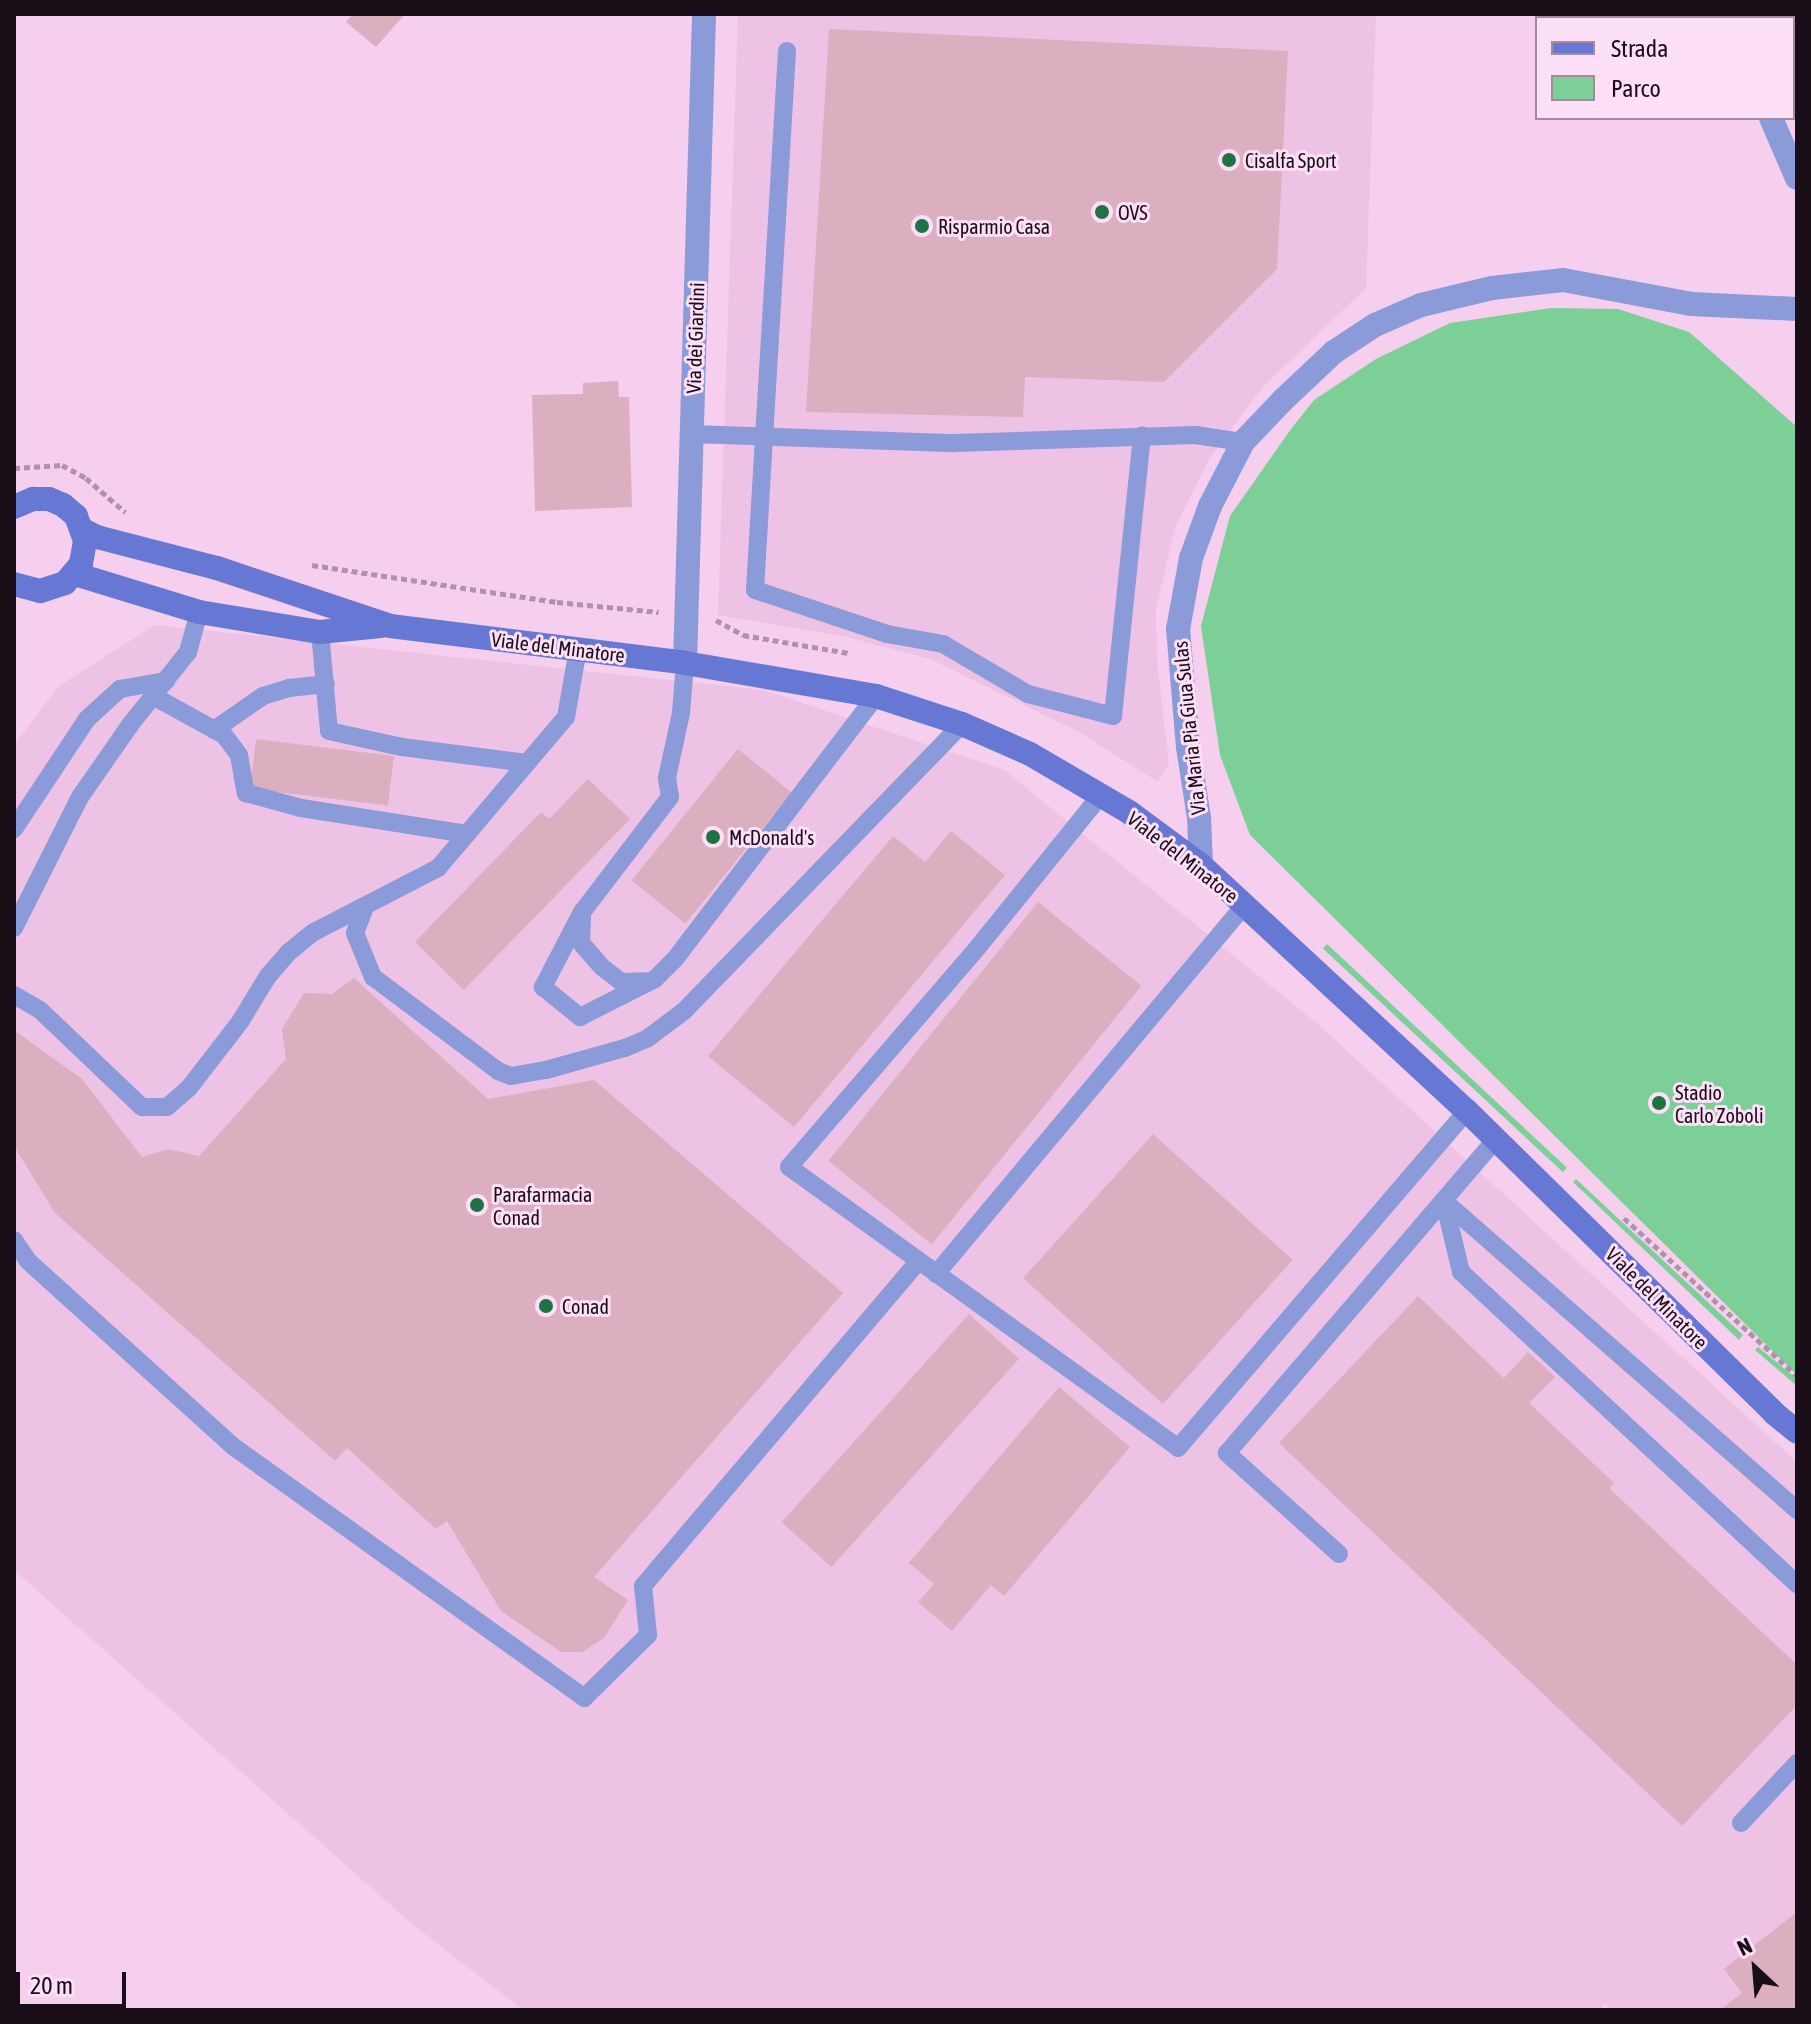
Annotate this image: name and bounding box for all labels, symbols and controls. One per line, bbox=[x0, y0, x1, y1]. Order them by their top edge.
legend bbox=[1535, 16, 1795, 120]
text: Strada bbox=[1611, 35, 1668, 62]
text: Parco bbox=[1611, 75, 1661, 102]
place label: Cisalfa Sport bbox=[1245, 148, 1337, 172]
marker: Cisalfa Sport bbox=[1220, 151, 1238, 169]
place label: OVS bbox=[1118, 200, 1148, 224]
marker: OVS bbox=[1093, 203, 1111, 221]
place label: Risparmio Casa bbox=[938, 214, 1050, 238]
marker: Risparmio Casa bbox=[913, 217, 931, 235]
street label: Via dei Giardini bbox=[681, 282, 709, 394]
street label: Viale del Minatore bbox=[490, 627, 626, 667]
street label: Via Maria Pia Giua Sulas bbox=[1168, 640, 1210, 816]
street label: Viale del Minatore bbox=[1123, 806, 1243, 908]
place label: McDonald's bbox=[729, 825, 814, 849]
marker: McDonald's bbox=[704, 828, 722, 846]
place label: Stadio Carlo Zoboli bbox=[1675, 1080, 1764, 1127]
marker: Stadio Carlo Zoboli bbox=[1650, 1094, 1668, 1112]
place label: Parafarmacia Conad bbox=[493, 1182, 592, 1229]
marker: Parafarmacia Conad bbox=[468, 1196, 486, 1214]
street label: Viale del Minatore bbox=[1601, 1242, 1713, 1354]
place label: Conad bbox=[562, 1294, 609, 1318]
marker: Conad bbox=[537, 1297, 555, 1315]
north arrow bbox=[1715, 1928, 1795, 2008]
text: N bbox=[1733, 1932, 1756, 1961]
scale bar bbox=[20, 1956, 130, 2006]
text: 20 m bbox=[30, 1972, 73, 1999]

